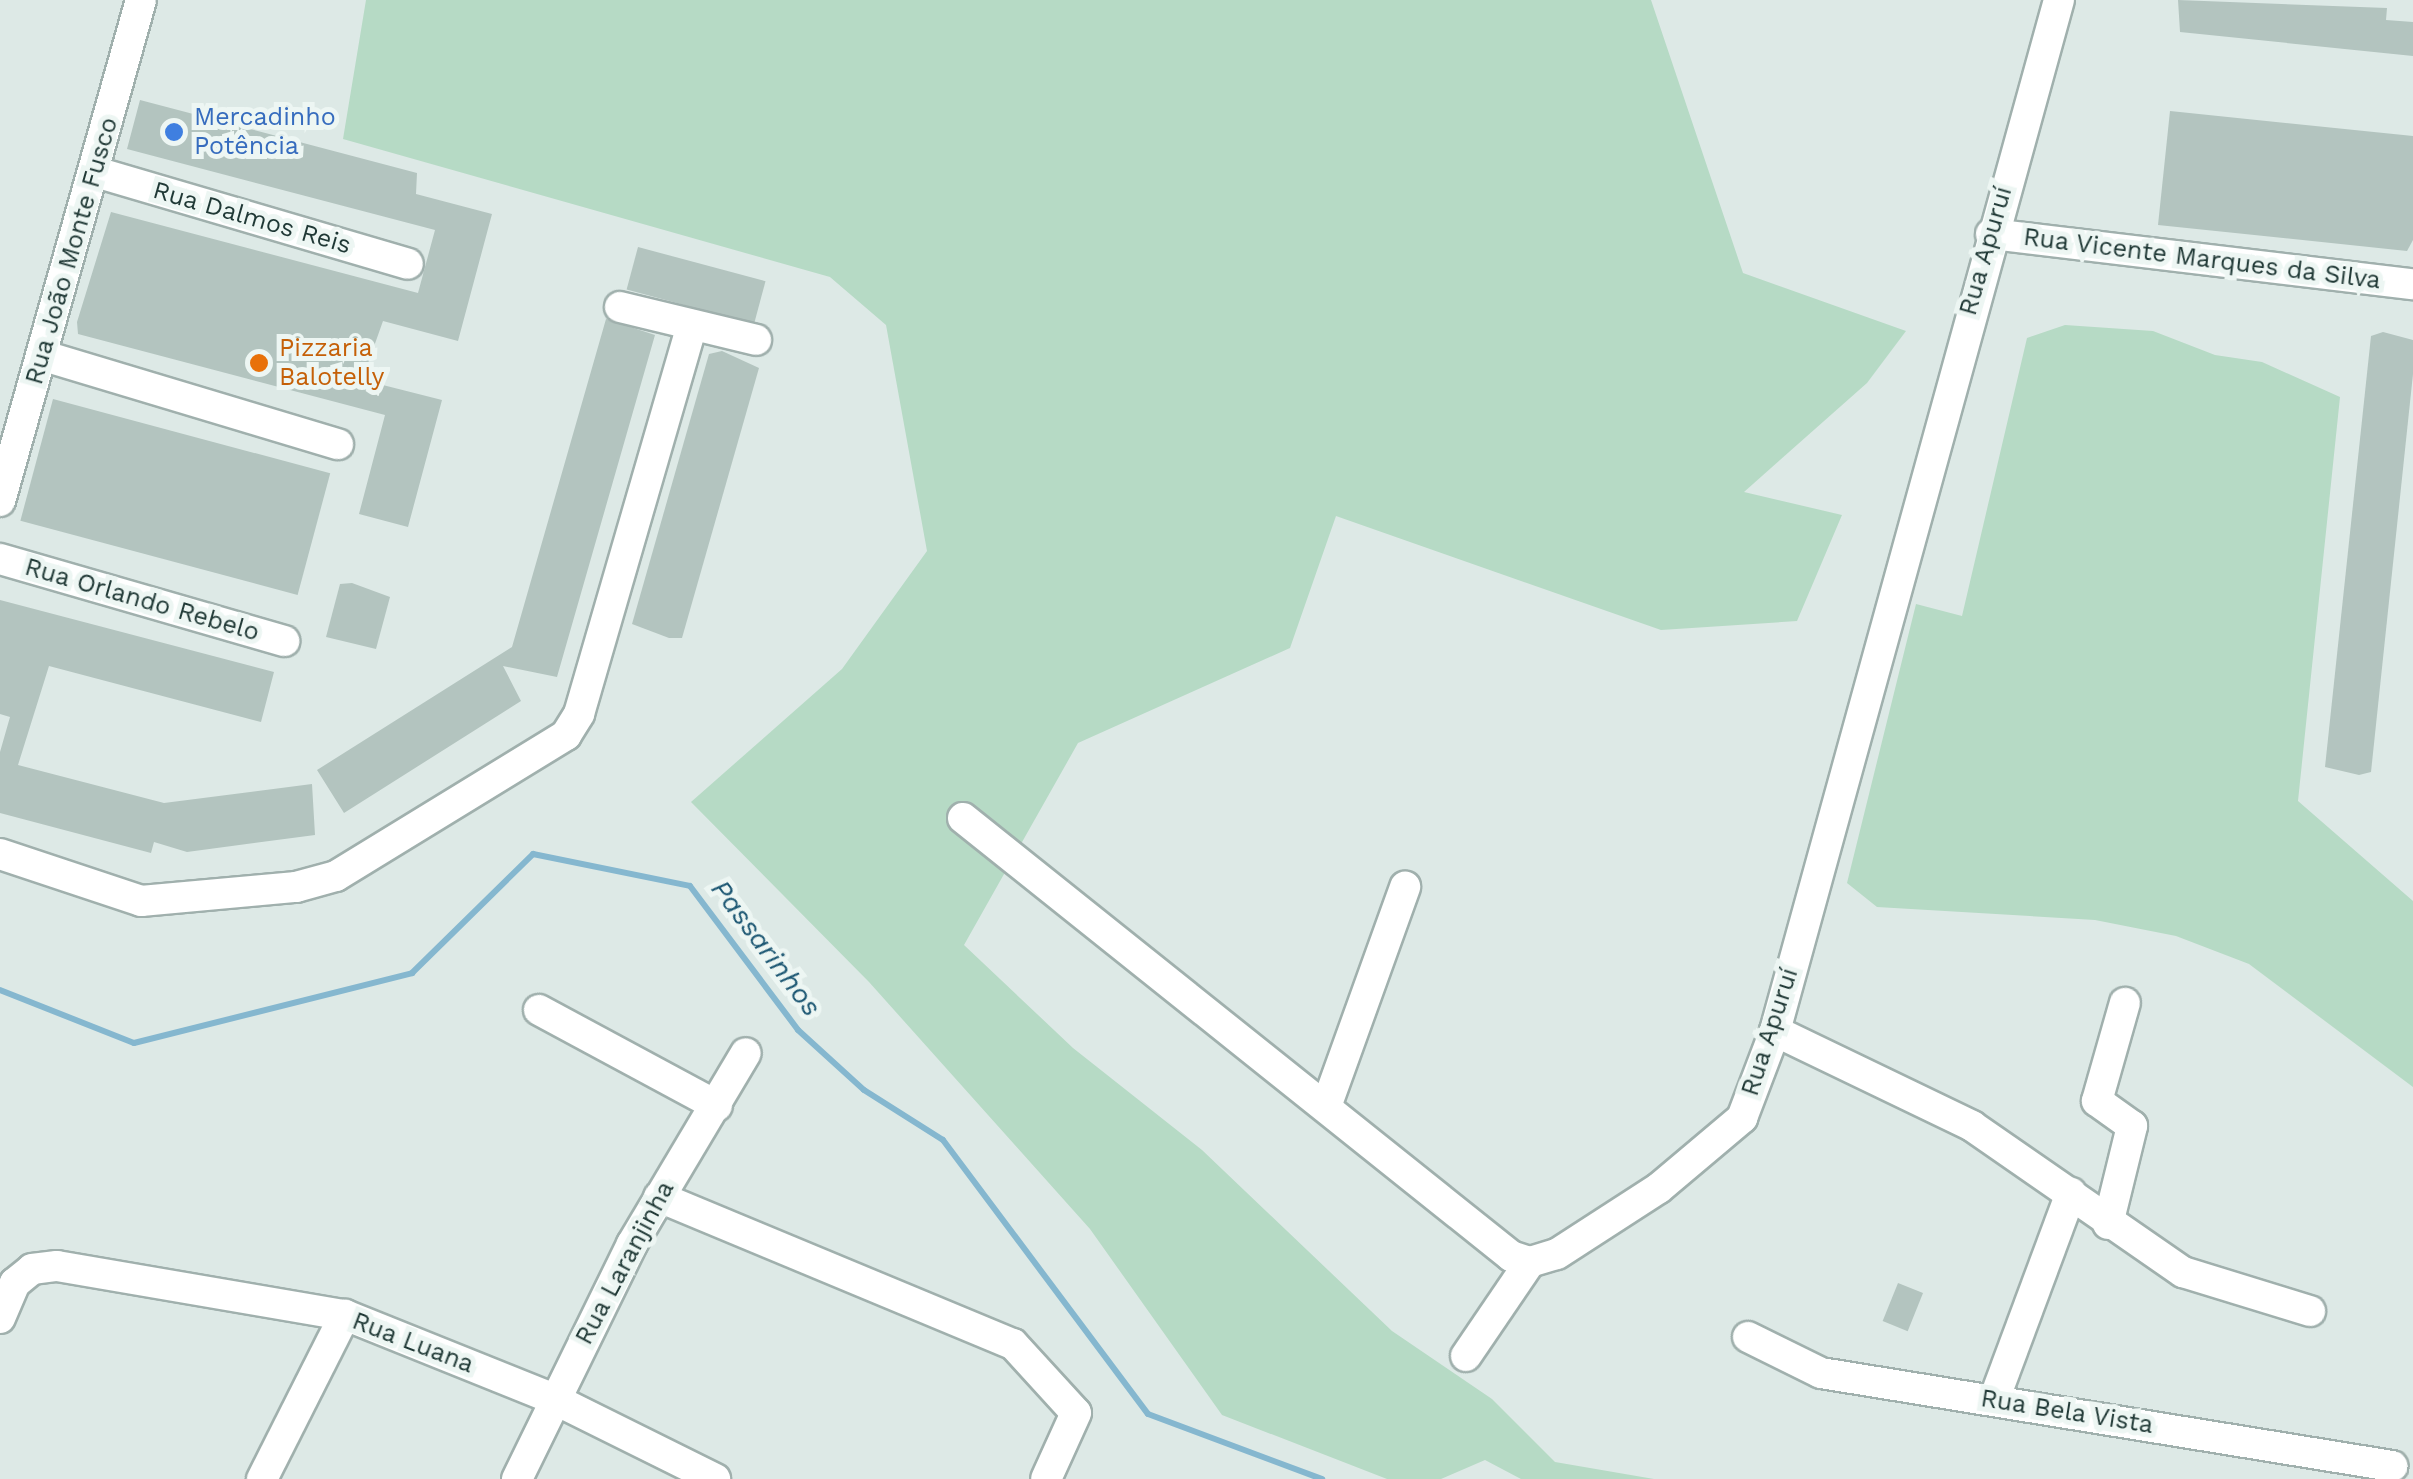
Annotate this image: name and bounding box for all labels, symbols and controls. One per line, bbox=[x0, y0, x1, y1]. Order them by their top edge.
place label: Mercadinho Potência bbox=[194, 103, 336, 162]
street label: Rua João Monte Fusco bbox=[19, 113, 125, 389]
marker: Mercadinho Potência bbox=[163, 121, 185, 143]
street label: Rua Dalmos Reis bbox=[149, 175, 355, 261]
street label: Rua Apuruí bbox=[1953, 182, 2019, 320]
street label: Rua Vicente Marques da Silva bbox=[2021, 222, 2383, 296]
place label: Pizzaria Balotelly bbox=[279, 334, 384, 393]
marker: Pizzaria Balotelly bbox=[248, 352, 270, 374]
street label: Rua Orlando Rebelo bbox=[21, 552, 263, 648]
water label: Passarinhos bbox=[704, 873, 828, 1023]
street label: Rua Apuruí bbox=[1735, 963, 1805, 1101]
street label: Rua Laranjinha bbox=[569, 1176, 681, 1350]
street label: Rua Luana bbox=[348, 1306, 478, 1380]
street label: Rua Bela Vista bbox=[1978, 1383, 2156, 1441]

